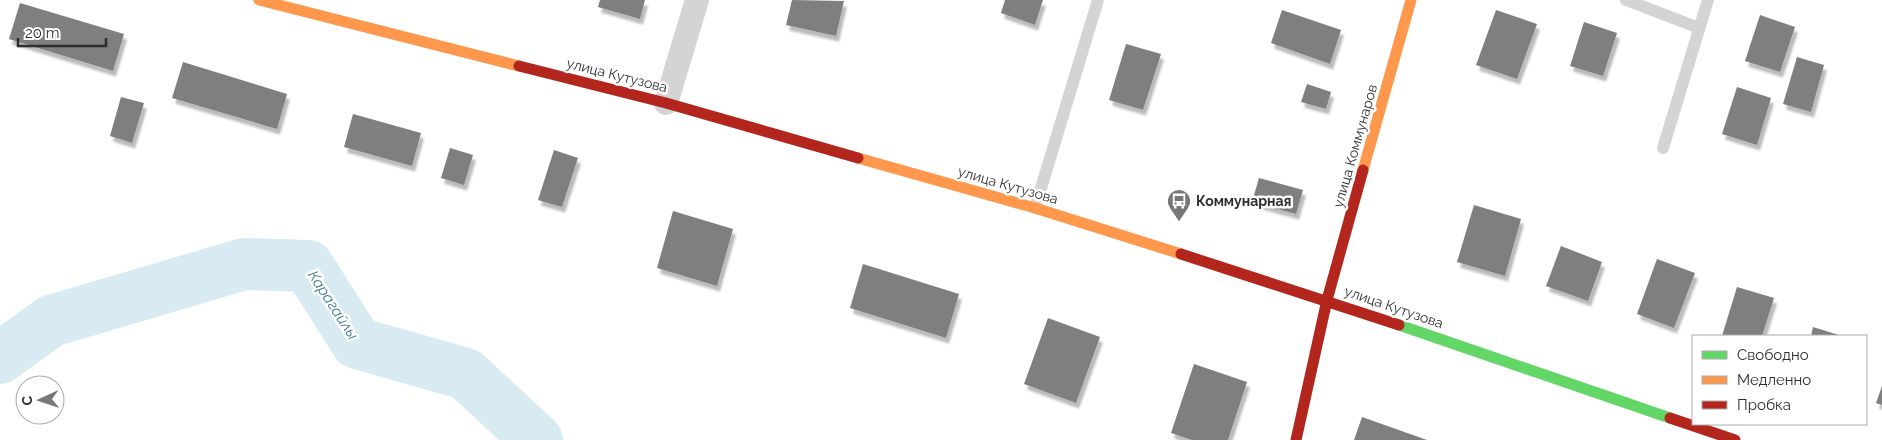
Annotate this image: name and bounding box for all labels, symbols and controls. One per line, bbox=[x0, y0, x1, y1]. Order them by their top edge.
scale bar bbox=[18, 15, 105, 47]
text: 20 m bbox=[25, 24, 60, 42]
street label: улица Кутузова bbox=[565, 55, 669, 95]
street label: улица Коммунаров bbox=[1330, 83, 1380, 209]
street label: улица Кутузова bbox=[956, 163, 1060, 207]
bus stop icon: Коммунарная bbox=[1166, 188, 1192, 222]
place label: Коммунарная bbox=[1196, 193, 1291, 209]
water label: Карагайлы bbox=[304, 267, 362, 343]
street label: улица Кутузова bbox=[1343, 283, 1445, 331]
legend bbox=[1692, 335, 1867, 425]
text: Свободно bbox=[1737, 346, 1809, 364]
text: Медленно bbox=[1737, 371, 1811, 389]
north arrow bbox=[15, 375, 65, 425]
text: С bbox=[19, 395, 35, 406]
text: Пробка bbox=[1737, 396, 1791, 414]

